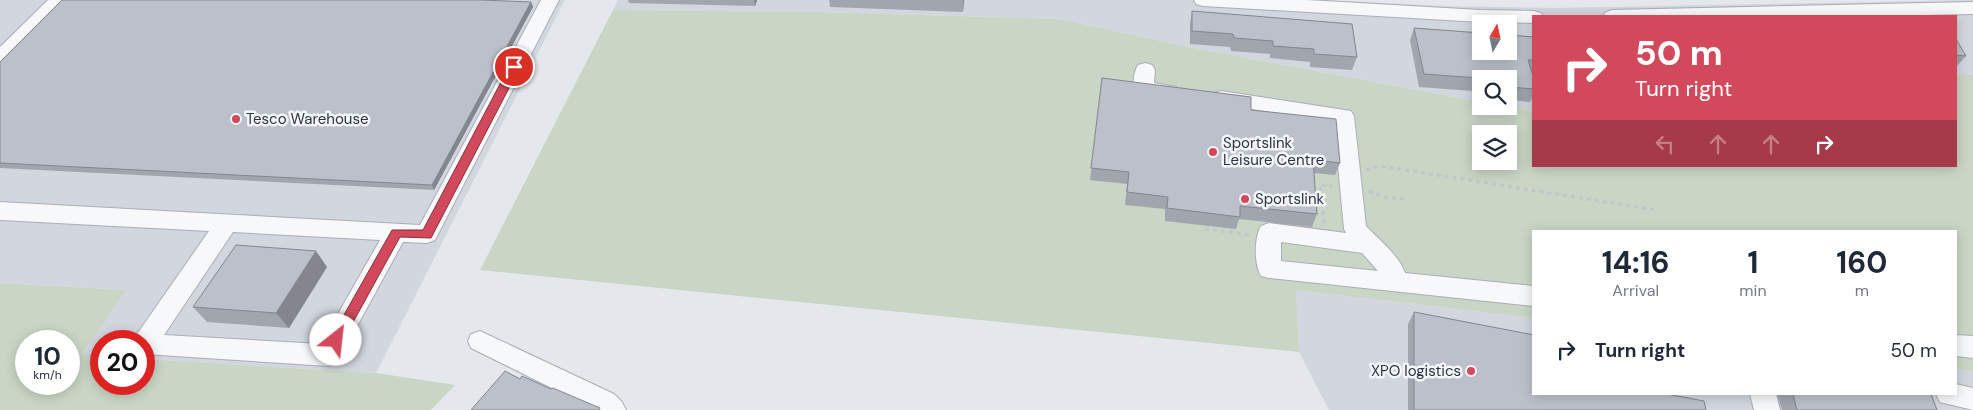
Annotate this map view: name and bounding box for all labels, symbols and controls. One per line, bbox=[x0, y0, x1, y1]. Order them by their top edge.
north arrow bbox=[1472, 15, 1518, 60]
map controls bbox=[1472, 15, 1517, 170]
text: 50 m bbox=[1635, 30, 1723, 76]
icon: right bbox=[1552, 35, 1617, 100]
pin bbox=[493, 46, 535, 88]
icon: arrive bbox=[500, 53, 528, 81]
button: search bbox=[1472, 70, 1517, 115]
text: Turn right bbox=[1635, 74, 1732, 103]
place label: Tesco Warehouse bbox=[246, 109, 368, 129]
marker: Tesco Warehouse bbox=[230, 113, 242, 125]
button: layers bbox=[1472, 125, 1517, 170]
icon: left bbox=[1651, 130, 1679, 158]
icon: ahead bbox=[1704, 130, 1732, 158]
icon: ahead bbox=[1757, 130, 1785, 158]
icon: right bbox=[1810, 130, 1838, 158]
place label: Sportslink Leisure Centre bbox=[1223, 133, 1324, 170]
marker: Sportslink Leisure Centre bbox=[1207, 146, 1219, 158]
place label: Sportslink bbox=[1255, 189, 1325, 209]
marker: Sportslink bbox=[1239, 193, 1251, 205]
text: 14:16 bbox=[1602, 243, 1670, 282]
text: 1 bbox=[1747, 243, 1758, 282]
text: 160 bbox=[1836, 243, 1887, 282]
text: Arrival bbox=[1612, 280, 1659, 301]
text: min bbox=[1739, 280, 1767, 301]
text: m bbox=[1855, 280, 1869, 301]
position arrow bbox=[309, 313, 361, 365]
speed limit sign: 20 bbox=[90, 330, 155, 395]
icon: right bbox=[1552, 336, 1580, 364]
text: Turn right bbox=[1595, 338, 1685, 363]
text: 50 m bbox=[1890, 338, 1937, 363]
text: 10 bbox=[34, 340, 61, 373]
place label: XPO logistics bbox=[1371, 361, 1461, 381]
marker: XPO logistics bbox=[1465, 365, 1477, 377]
text: km/h bbox=[33, 367, 62, 383]

